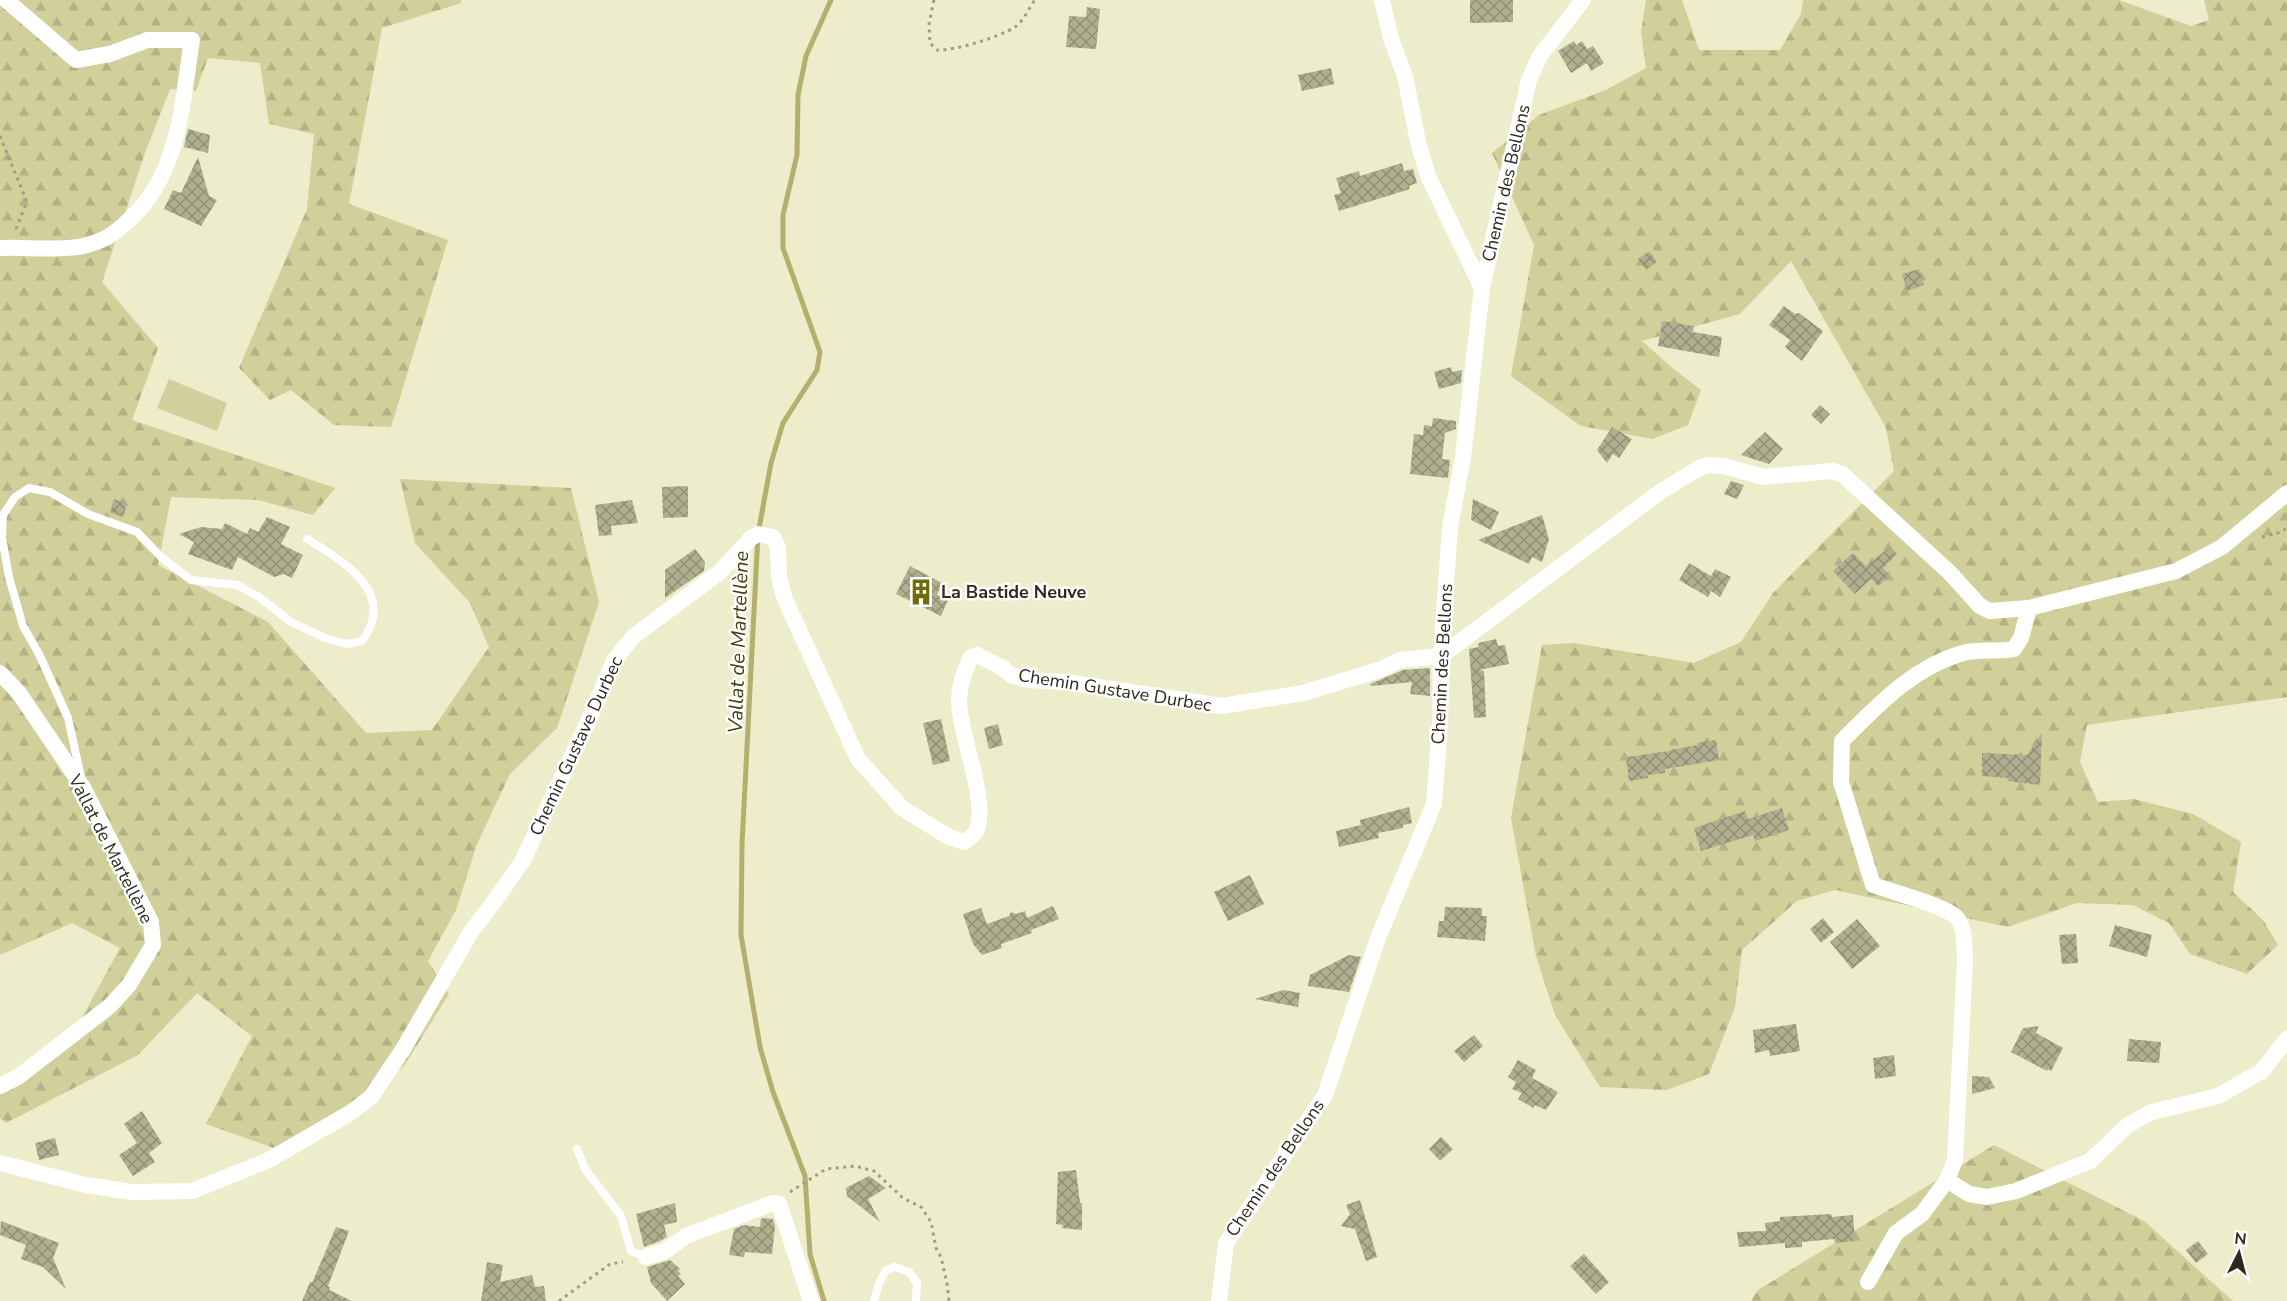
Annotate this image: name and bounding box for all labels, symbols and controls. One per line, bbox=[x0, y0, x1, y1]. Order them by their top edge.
street label: Chemin des Bellons bbox=[1476, 102, 1536, 264]
water label: Vallat de Martellène bbox=[722, 550, 755, 734]
building icon: La Bastide Neuve bbox=[906, 577, 936, 607]
place label: La Bastide Neuve bbox=[941, 580, 1087, 604]
street label: Chemin des Bellons bbox=[1426, 583, 1458, 745]
street label: Chemin Gustave Durbec bbox=[524, 652, 628, 840]
street label: Chemin Gustave Durbec bbox=[1017, 663, 1213, 717]
street label: Vallat de Martellène bbox=[63, 769, 159, 928]
street label: Chemin des Bellons bbox=[1220, 1095, 1330, 1241]
north arrow bbox=[2209, 1223, 2269, 1283]
text: N bbox=[2233, 1228, 2248, 1251]

